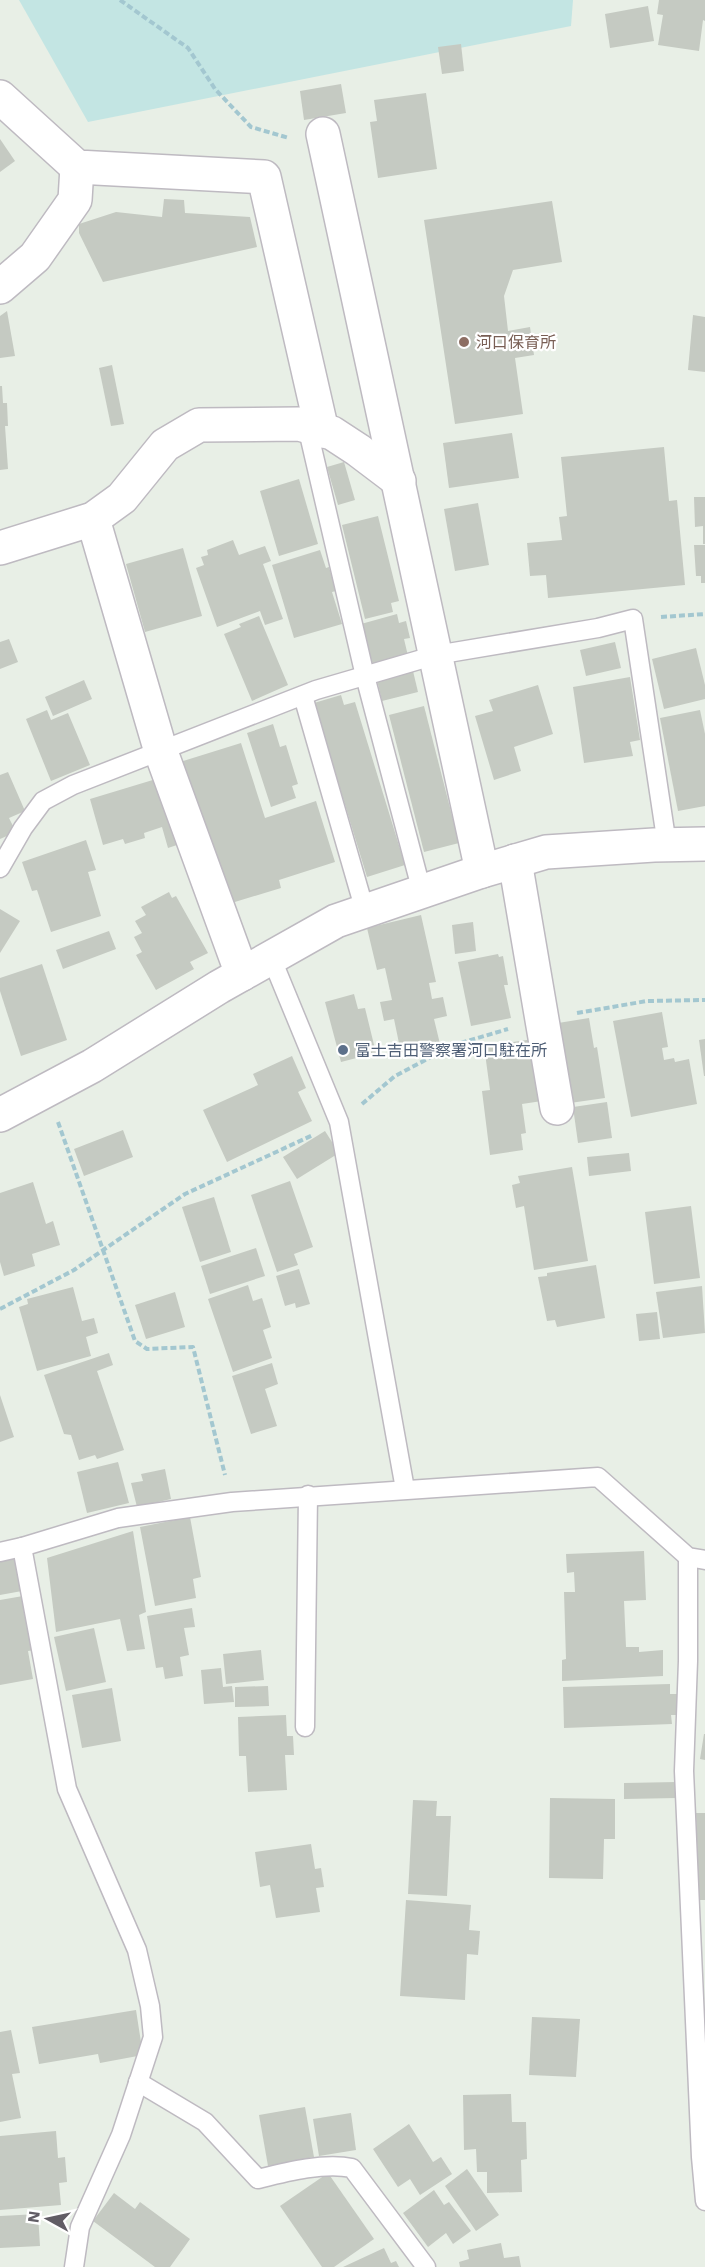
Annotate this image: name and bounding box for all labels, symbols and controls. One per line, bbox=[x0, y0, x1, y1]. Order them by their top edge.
place label: 河口保育所 bbox=[476, 333, 556, 352]
marker: 河口保育所 bbox=[457, 335, 471, 349]
place label: 富士吉田警察署河口駐在所 bbox=[355, 1041, 547, 1060]
marker: 富士吉田警察署河口駐在所 bbox=[336, 1043, 350, 1057]
north arrow bbox=[18, 2189, 78, 2249]
text: N bbox=[23, 2210, 44, 2224]

